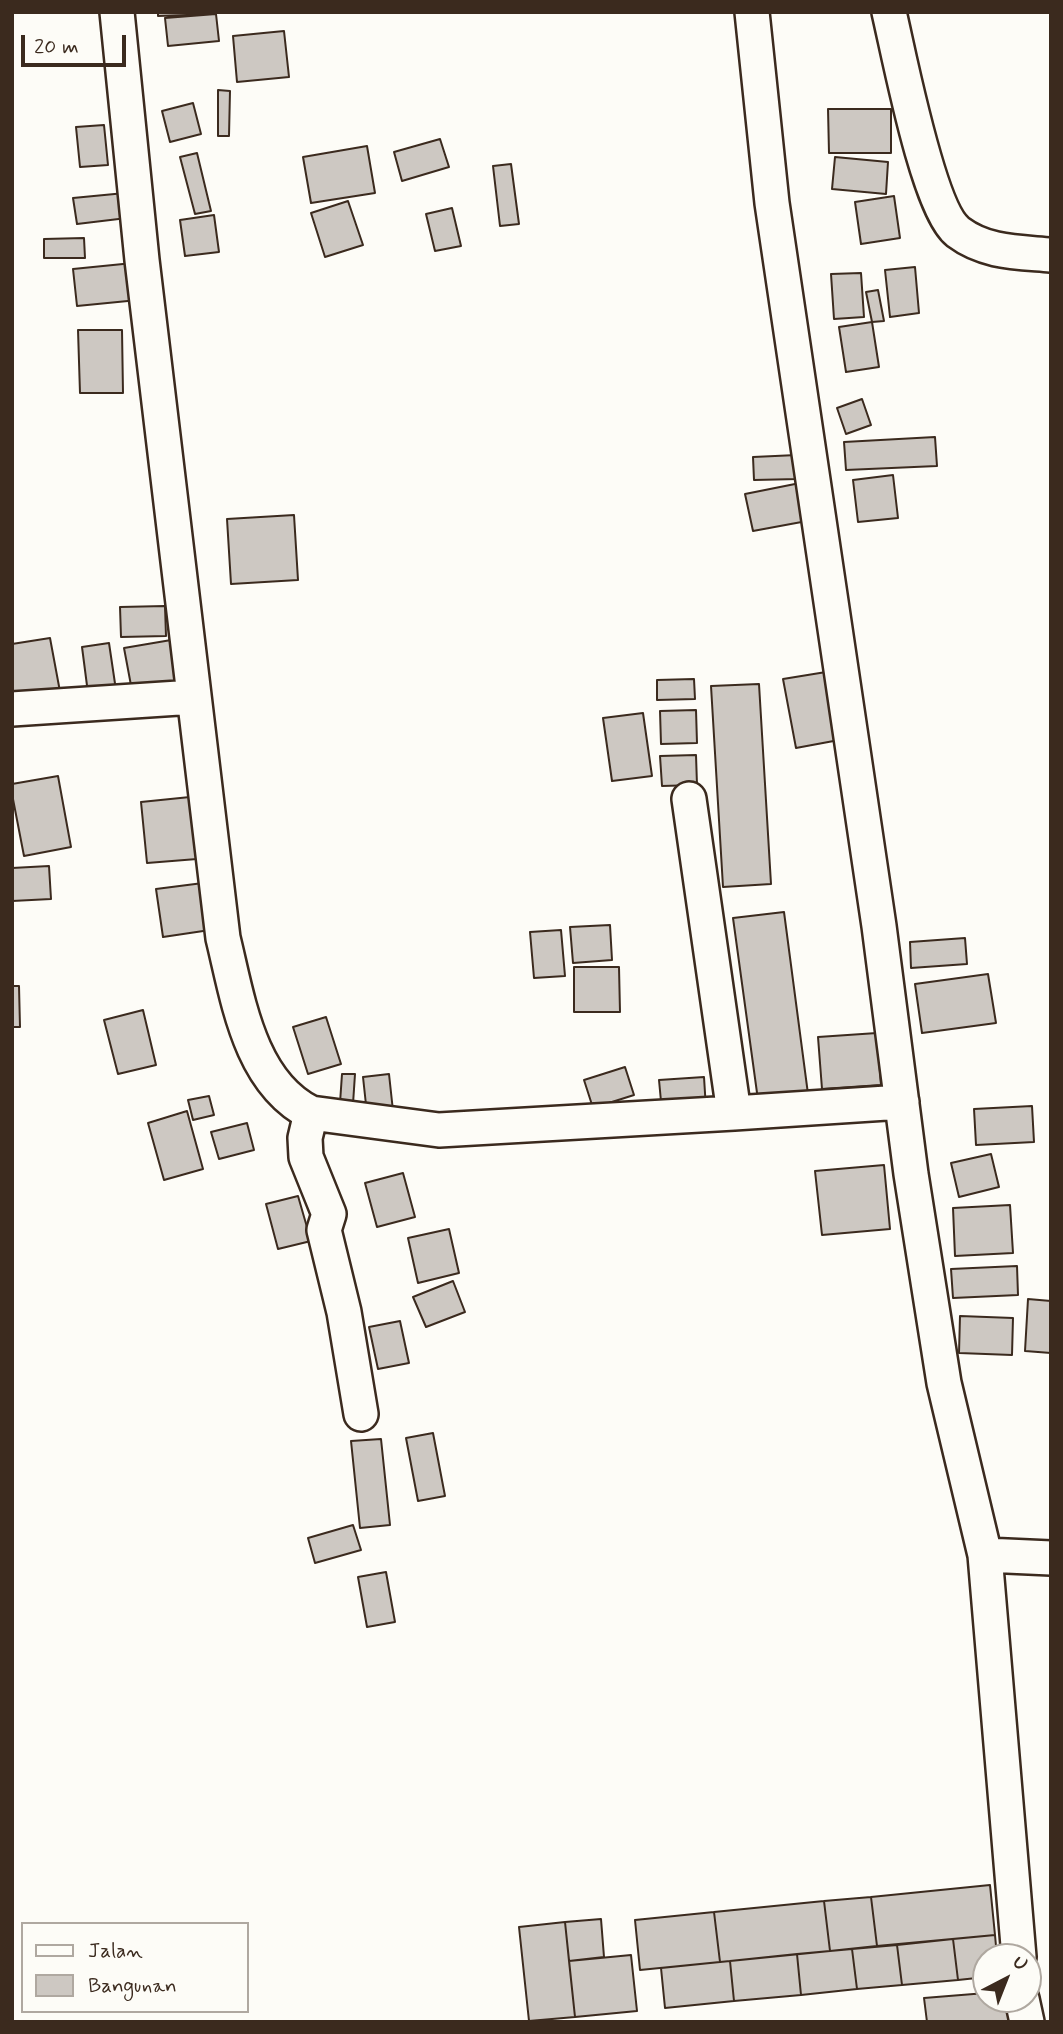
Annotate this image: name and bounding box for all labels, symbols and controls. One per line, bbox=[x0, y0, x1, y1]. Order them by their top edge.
scale bar bbox=[24, 21, 130, 65]
text: 20 m bbox=[34, 33, 79, 61]
legend bbox=[21, 1922, 248, 2013]
text: Jalan bbox=[88, 1937, 143, 1965]
north arrow bbox=[972, 1943, 1042, 2013]
text: U bbox=[1007, 1950, 1033, 1977]
text: Bangunan bbox=[88, 1972, 177, 2000]

